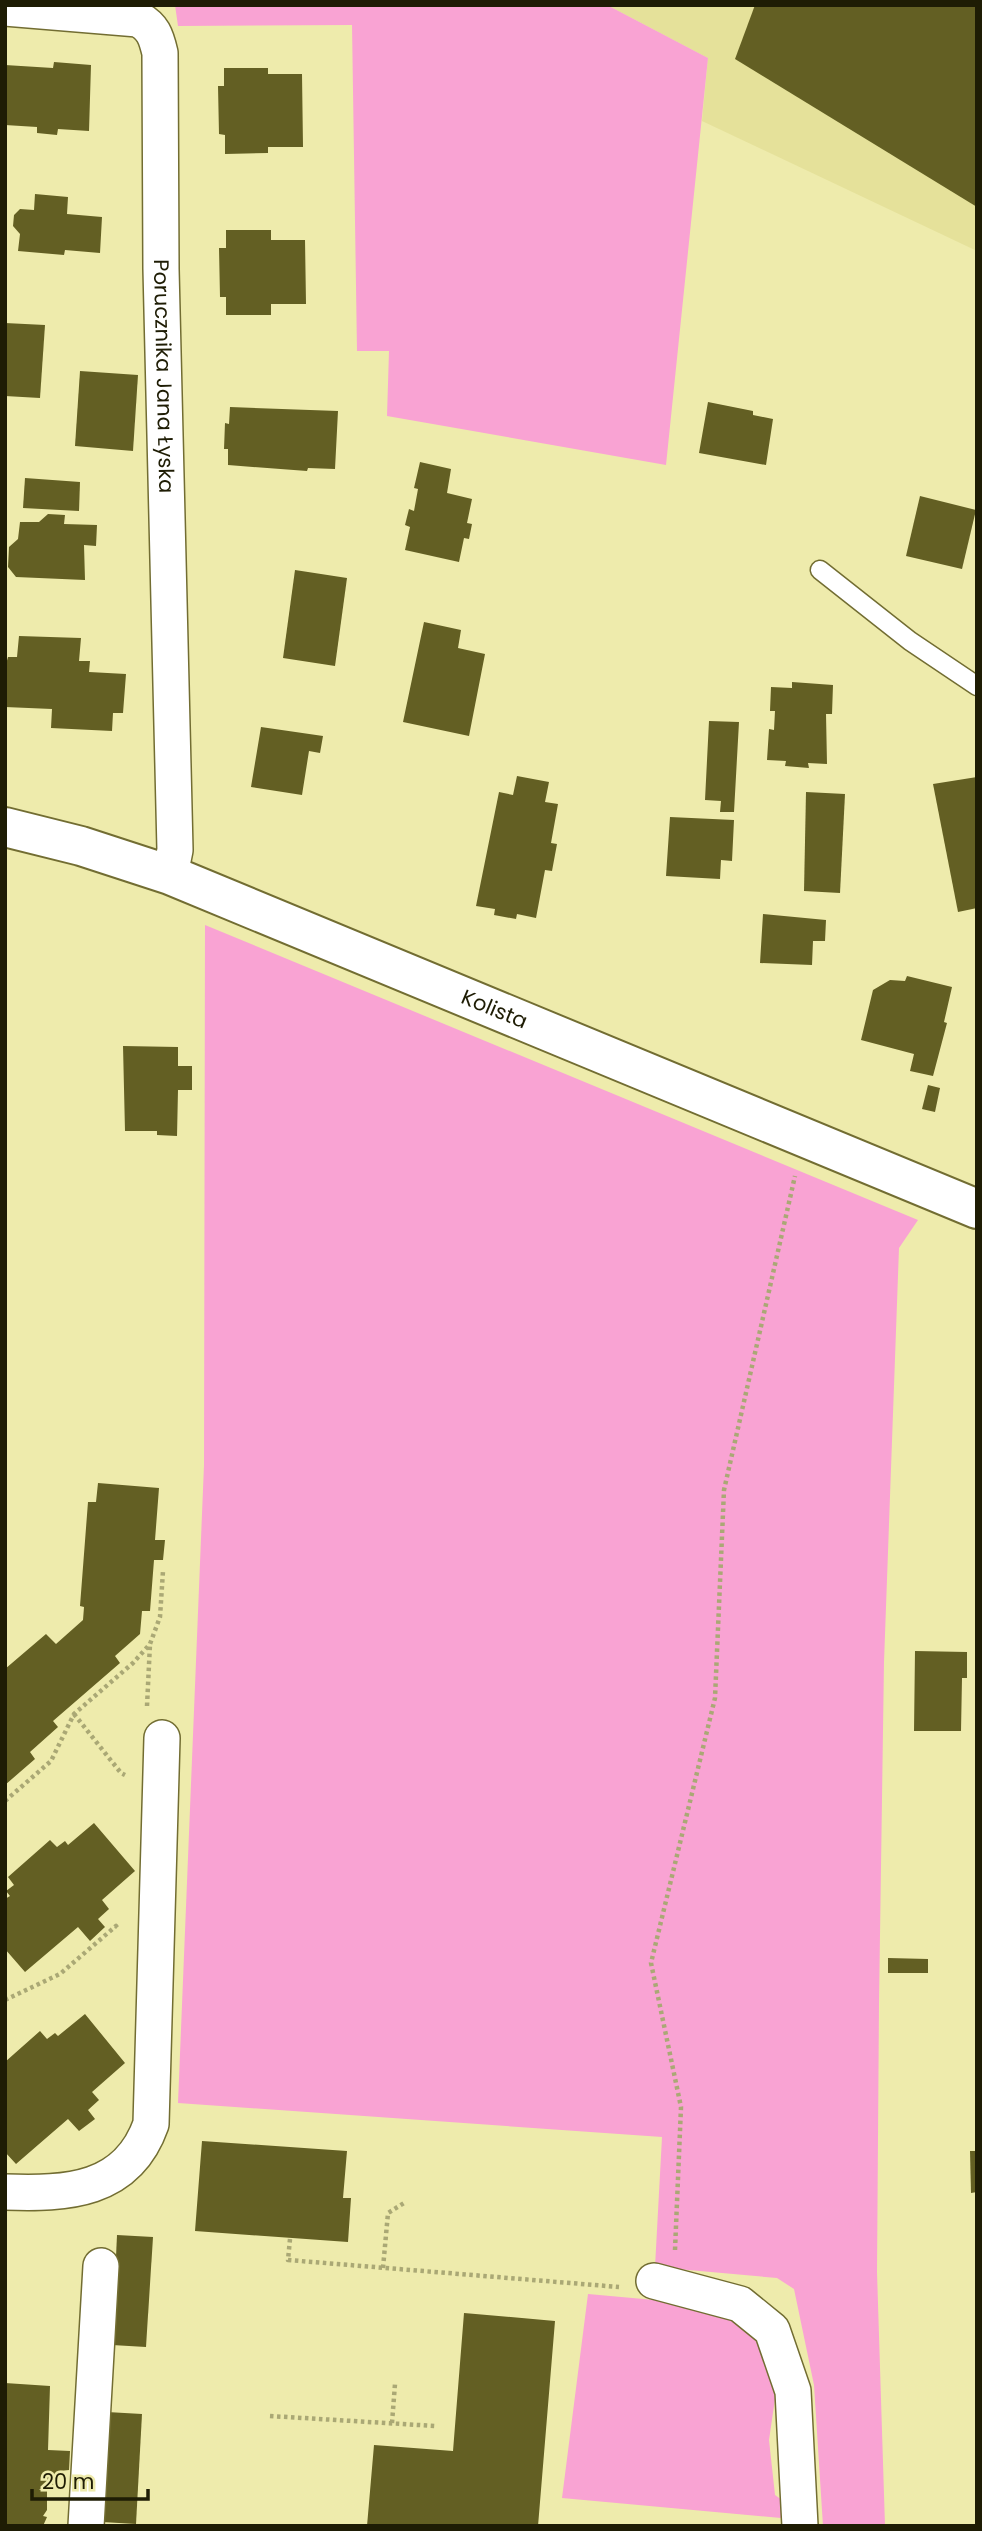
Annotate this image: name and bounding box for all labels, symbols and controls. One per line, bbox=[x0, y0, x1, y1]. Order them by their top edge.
street label: Porucznika Jana Łyska bbox=[147, 259, 181, 494]
street label: Kolista bbox=[457, 982, 532, 1035]
scale bar bbox=[32, 2458, 147, 2502]
text: 20 m bbox=[42, 2467, 95, 2496]

